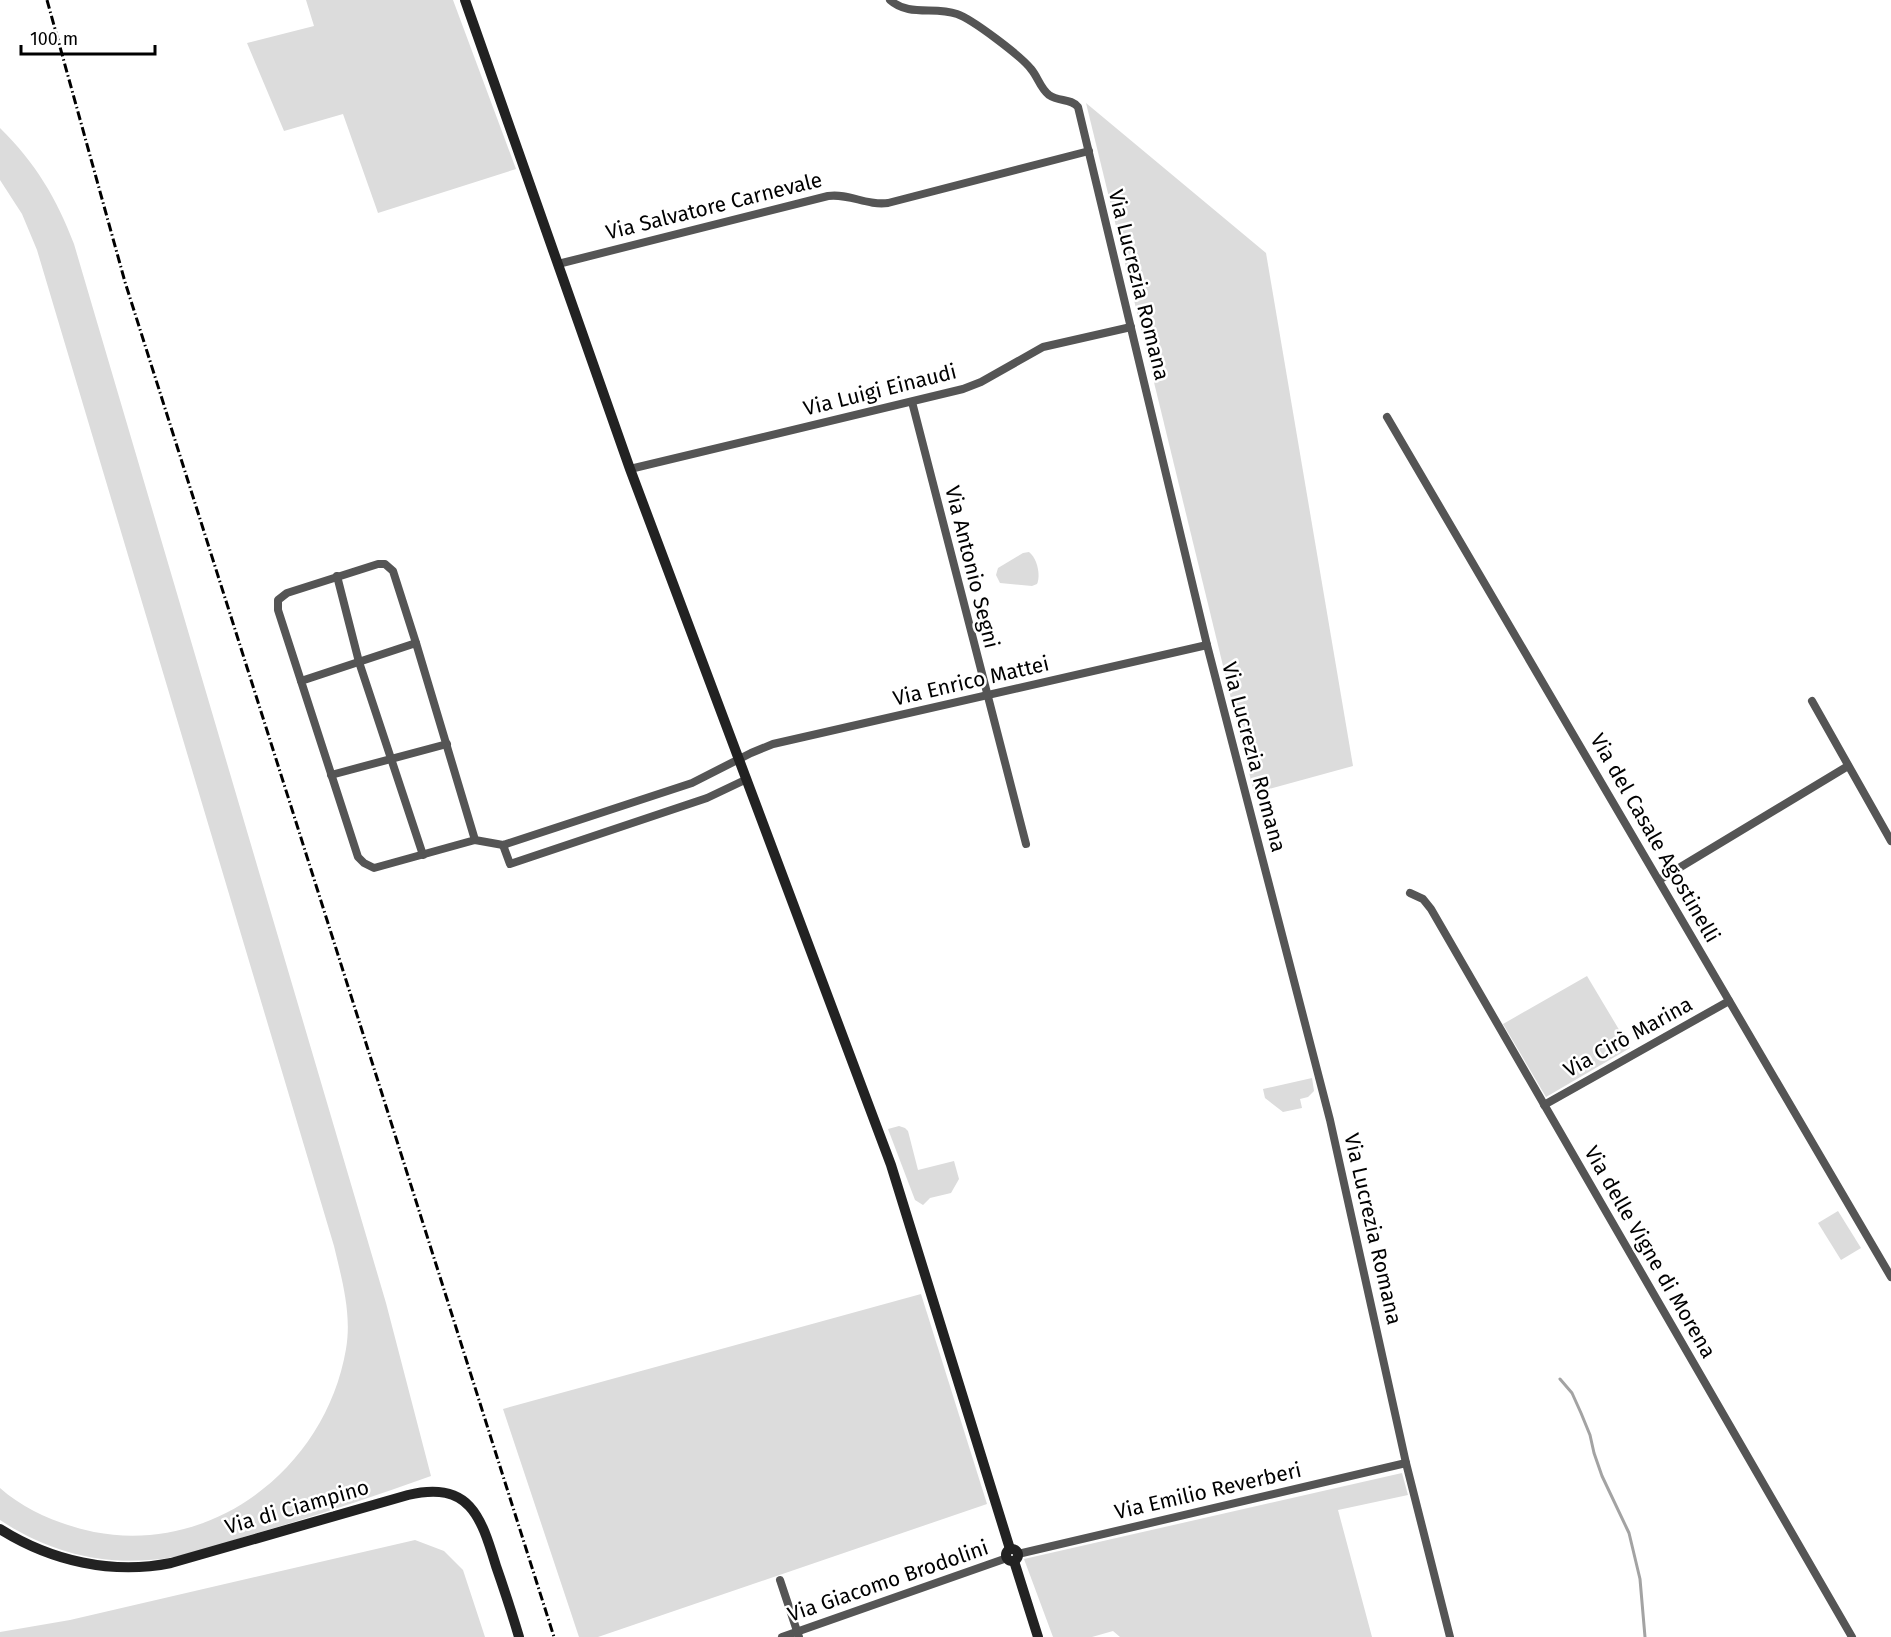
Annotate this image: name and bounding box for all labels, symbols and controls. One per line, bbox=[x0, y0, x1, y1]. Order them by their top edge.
scale bar bbox=[21, 18, 154, 56]
text: 100 m bbox=[30, 28, 78, 50]
street label: Via Salvatore Carnevale bbox=[603, 167, 825, 245]
street label: Via Lucrezia Romana bbox=[1103, 187, 1175, 383]
street label: Via Luigi Einaudi bbox=[801, 358, 959, 422]
street label: Via Antonio Segni bbox=[939, 483, 1005, 651]
street label: Via Enrico Mattei bbox=[890, 650, 1052, 712]
street label: Via Lucrezia Romana bbox=[1216, 659, 1292, 855]
street label: Via del Casale Agostinelli bbox=[1584, 729, 1726, 947]
street label: Via Cirò Marina bbox=[1559, 991, 1697, 1083]
street label: Via Lucrezia Romana bbox=[1338, 1131, 1408, 1327]
street label: Via delle Vigne di Morena bbox=[1579, 1141, 1721, 1363]
street label: Via Emilio Reverberi bbox=[1112, 1457, 1304, 1525]
street label: Via di Ciampino bbox=[222, 1474, 372, 1540]
street label: Via Giacomo Brodolini bbox=[784, 1534, 992, 1628]

